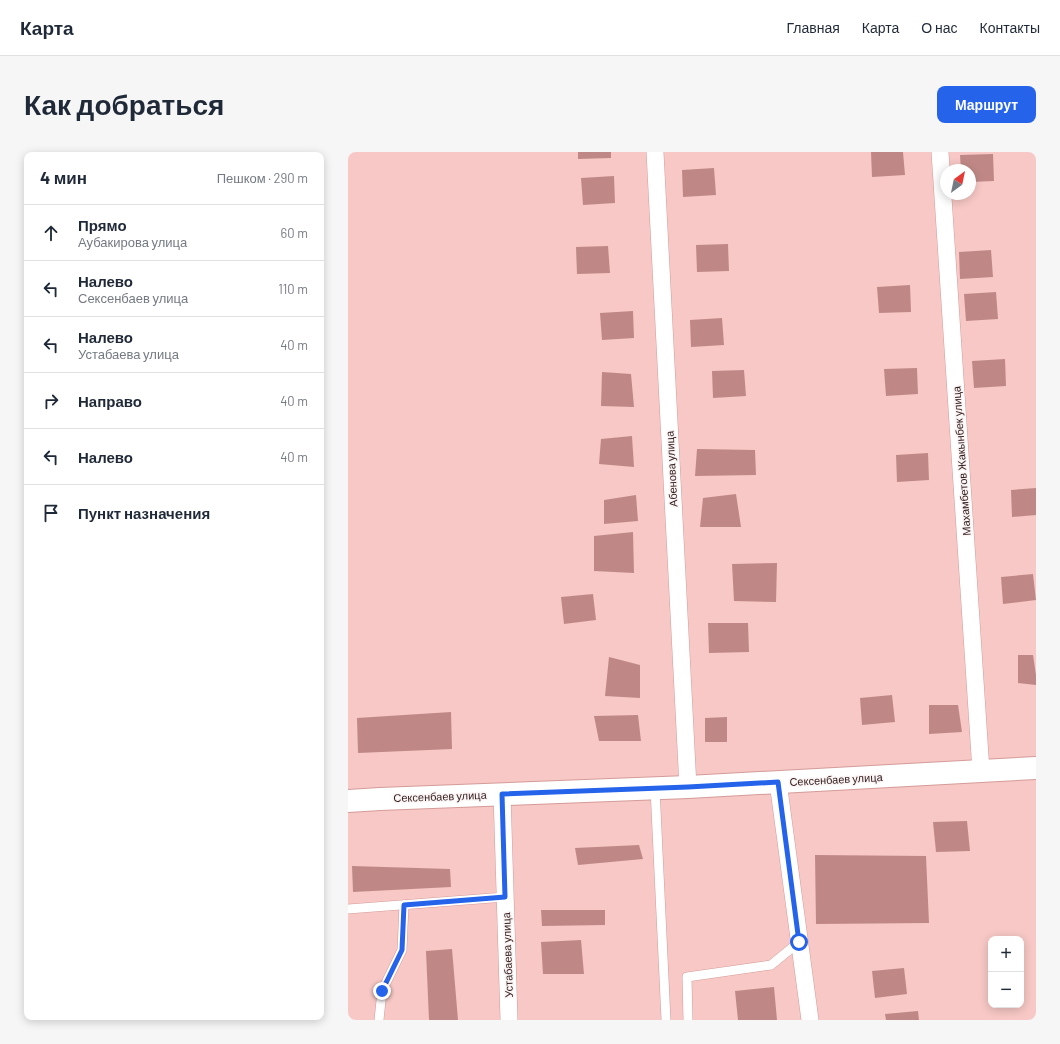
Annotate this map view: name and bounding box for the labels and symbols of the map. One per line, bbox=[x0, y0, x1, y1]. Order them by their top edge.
north arrow bbox=[940, 164, 976, 200]
street label: Махамбетов Жакынбек улица bbox=[949, 385, 973, 536]
street label: Абенова улица bbox=[662, 430, 679, 507]
street label: Сексенбаев улица bbox=[789, 770, 884, 788]
street label: Сексенбаев улица bbox=[393, 788, 488, 804]
street label: Устабаева улица bbox=[499, 911, 515, 998]
route start bbox=[790, 933, 808, 951]
route end bbox=[373, 982, 391, 1000]

